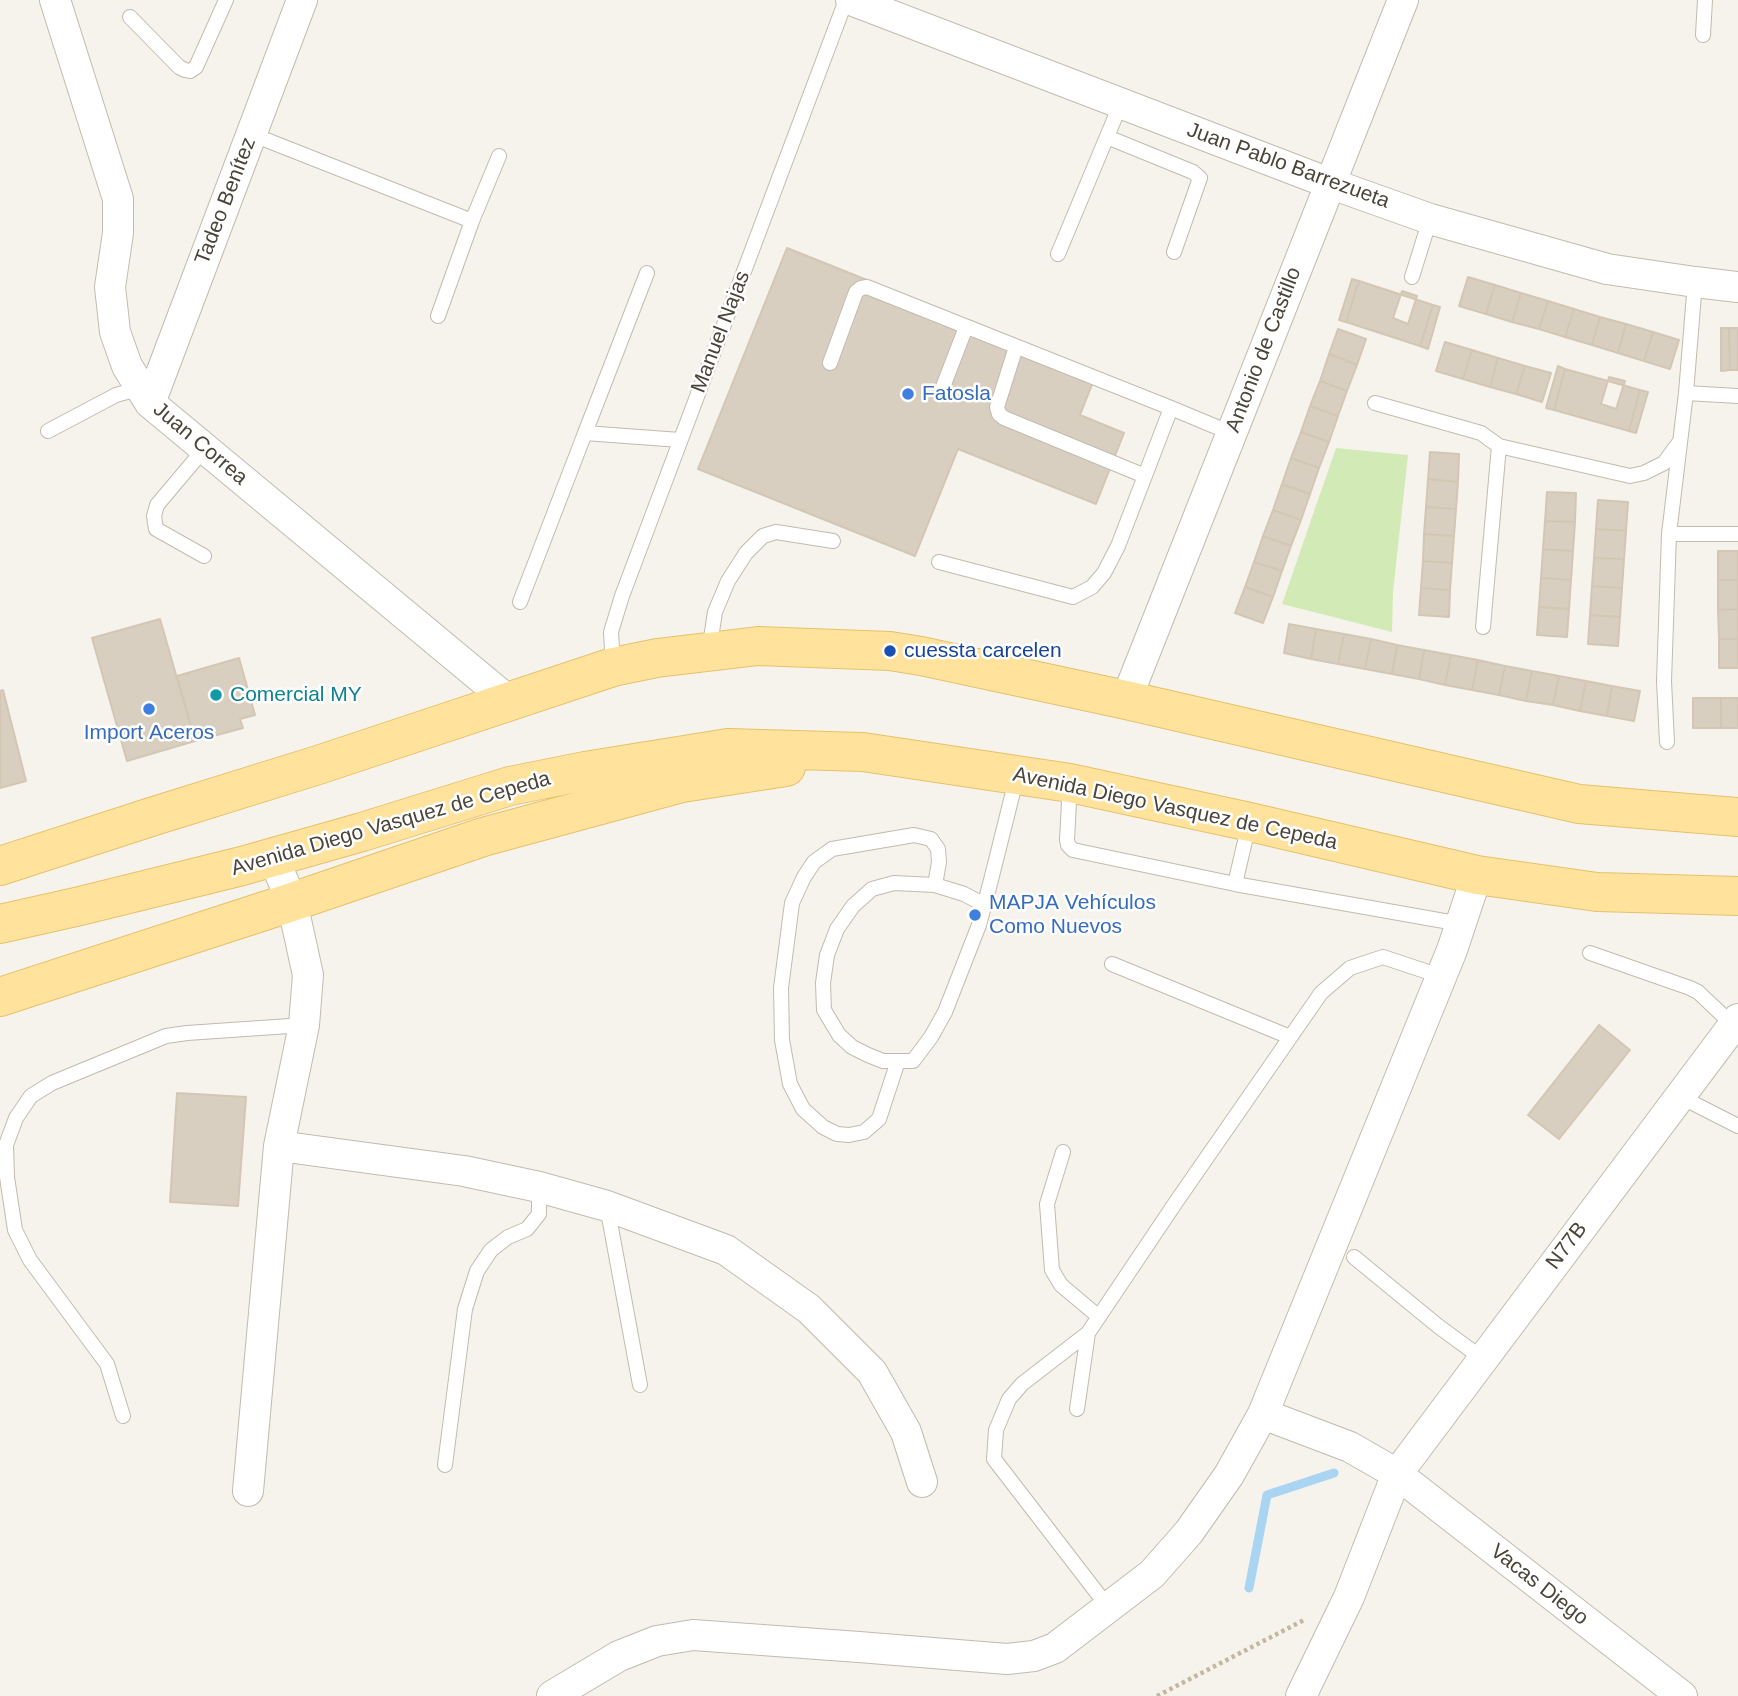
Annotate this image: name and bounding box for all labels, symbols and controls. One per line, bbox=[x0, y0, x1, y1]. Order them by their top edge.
street label: Juan Pablo Barrezueta bbox=[1183, 118, 1393, 214]
street label: Tadeo Benítez bbox=[190, 134, 262, 268]
street label: Antonio de Castillo bbox=[1221, 264, 1307, 436]
street label: Manuel Najas bbox=[686, 268, 756, 396]
place label: Fatosla bbox=[922, 381, 991, 407]
marker: Fatosla bbox=[900, 386, 916, 402]
street label: Juan Correa bbox=[148, 397, 252, 491]
place label: cuessta carcelen bbox=[904, 638, 1062, 664]
marker: cuessta carcelen bbox=[882, 643, 898, 659]
place label: Comercial MY bbox=[230, 682, 362, 708]
marker: Comercial MY bbox=[208, 687, 224, 703]
marker: Import Aceros bbox=[141, 701, 157, 717]
place label: Import Aceros bbox=[84, 720, 214, 746]
street label: Avenida Diego Vasquez de Cepeda bbox=[1011, 762, 1339, 856]
street label: Avenida Diego Vasquez de Cepeda bbox=[229, 766, 553, 882]
place label: MAPJA Vehículos Como Nuevos bbox=[989, 890, 1156, 940]
marker: MAPJA Vehículos Como Nuevos bbox=[967, 907, 983, 923]
street label: N77B bbox=[1541, 1217, 1593, 1275]
street label: Vacas Diego bbox=[1485, 1539, 1593, 1631]

